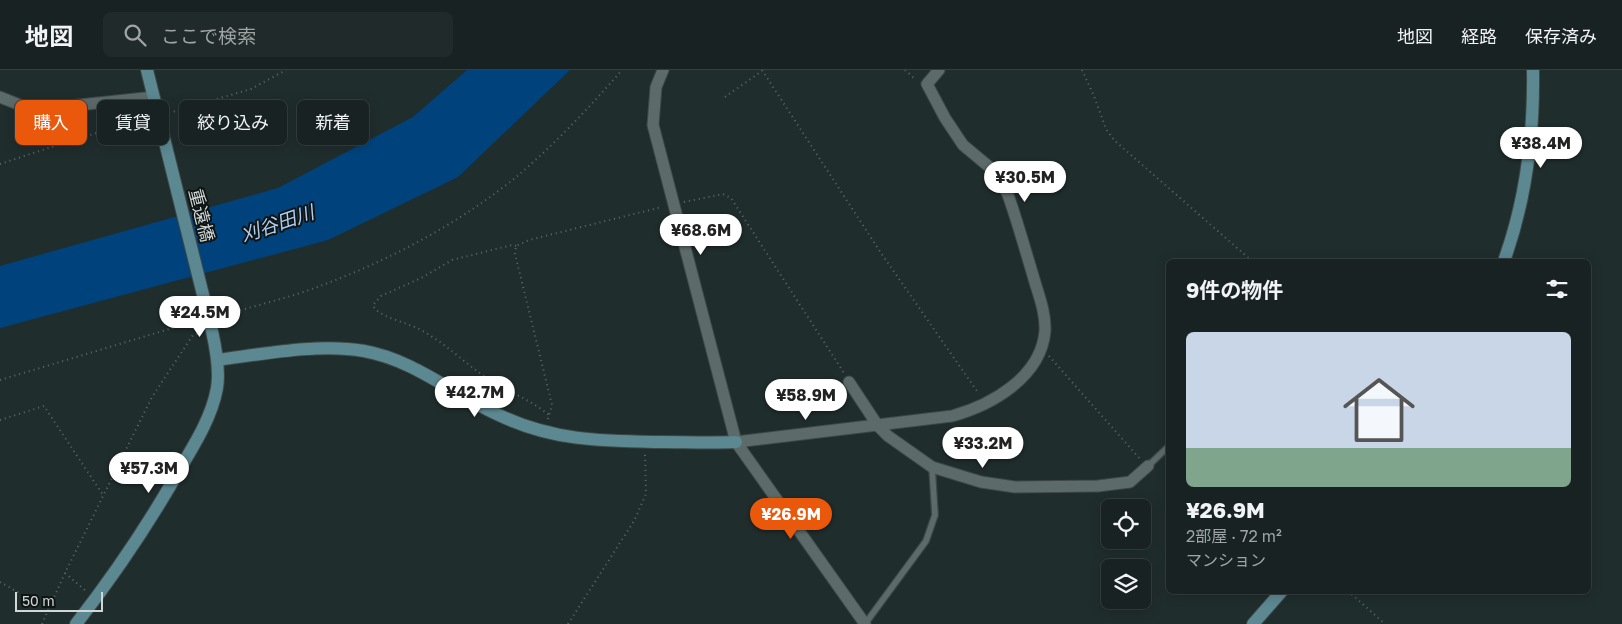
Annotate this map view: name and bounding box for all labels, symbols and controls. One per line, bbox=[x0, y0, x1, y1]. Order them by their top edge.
search box bbox=[103, 12, 453, 57]
text: 地図 bbox=[25, 21, 73, 50]
icon: search bbox=[121, 21, 149, 49]
text: ここで検索 bbox=[161, 24, 256, 47]
text: 地図 bbox=[1397, 25, 1433, 47]
text: 経路 bbox=[1461, 25, 1497, 47]
text: 保存済み bbox=[1525, 25, 1597, 47]
chip: 購入 bbox=[15, 100, 87, 145]
chip: 賃貸 bbox=[97, 100, 169, 145]
chip: 絞り込み bbox=[179, 100, 287, 145]
chip: 新着 bbox=[297, 100, 369, 145]
pin: ¥38.4M bbox=[1500, 126, 1582, 169]
text: ¥38.4M bbox=[1511, 133, 1571, 153]
pin: ¥30.5M bbox=[984, 160, 1066, 203]
text: ¥30.5M bbox=[995, 167, 1055, 187]
street label: 重遠橋 bbox=[185, 186, 219, 244]
water label: 刈谷田川 bbox=[237, 199, 319, 246]
pin: ¥68.6M bbox=[660, 214, 742, 256]
text: ¥68.6M bbox=[671, 220, 731, 240]
icon: filters bbox=[1543, 275, 1571, 303]
text: 9件の物件 bbox=[1186, 277, 1283, 303]
pin: ¥24.5M bbox=[159, 296, 241, 338]
text: ¥24.5M bbox=[170, 302, 230, 322]
icon: home bbox=[1334, 365, 1424, 455]
pin: ¥42.7M bbox=[434, 376, 516, 418]
pin: ¥58.9M bbox=[765, 378, 847, 421]
text: ¥42.7M bbox=[446, 382, 504, 402]
text: ¥58.9M bbox=[776, 385, 836, 405]
pin: ¥33.2M bbox=[942, 426, 1024, 469]
text: ¥33.2M bbox=[953, 433, 1013, 453]
pin: ¥57.3M bbox=[108, 452, 190, 494]
text: ¥57.3M bbox=[120, 458, 178, 478]
text: ¥26.9M bbox=[1186, 497, 1265, 523]
pin: ¥26.9M bbox=[750, 498, 832, 540]
map controls bbox=[1101, 499, 1151, 609]
button: locate bbox=[1101, 499, 1151, 549]
text: ¥26.9M bbox=[761, 504, 821, 524]
text: 2部屋 · 72 m² bbox=[1186, 526, 1282, 546]
text: マンション bbox=[1186, 550, 1266, 570]
button: layers bbox=[1101, 559, 1151, 609]
scale bar bbox=[15, 589, 102, 612]
text: 50 m bbox=[22, 592, 55, 609]

